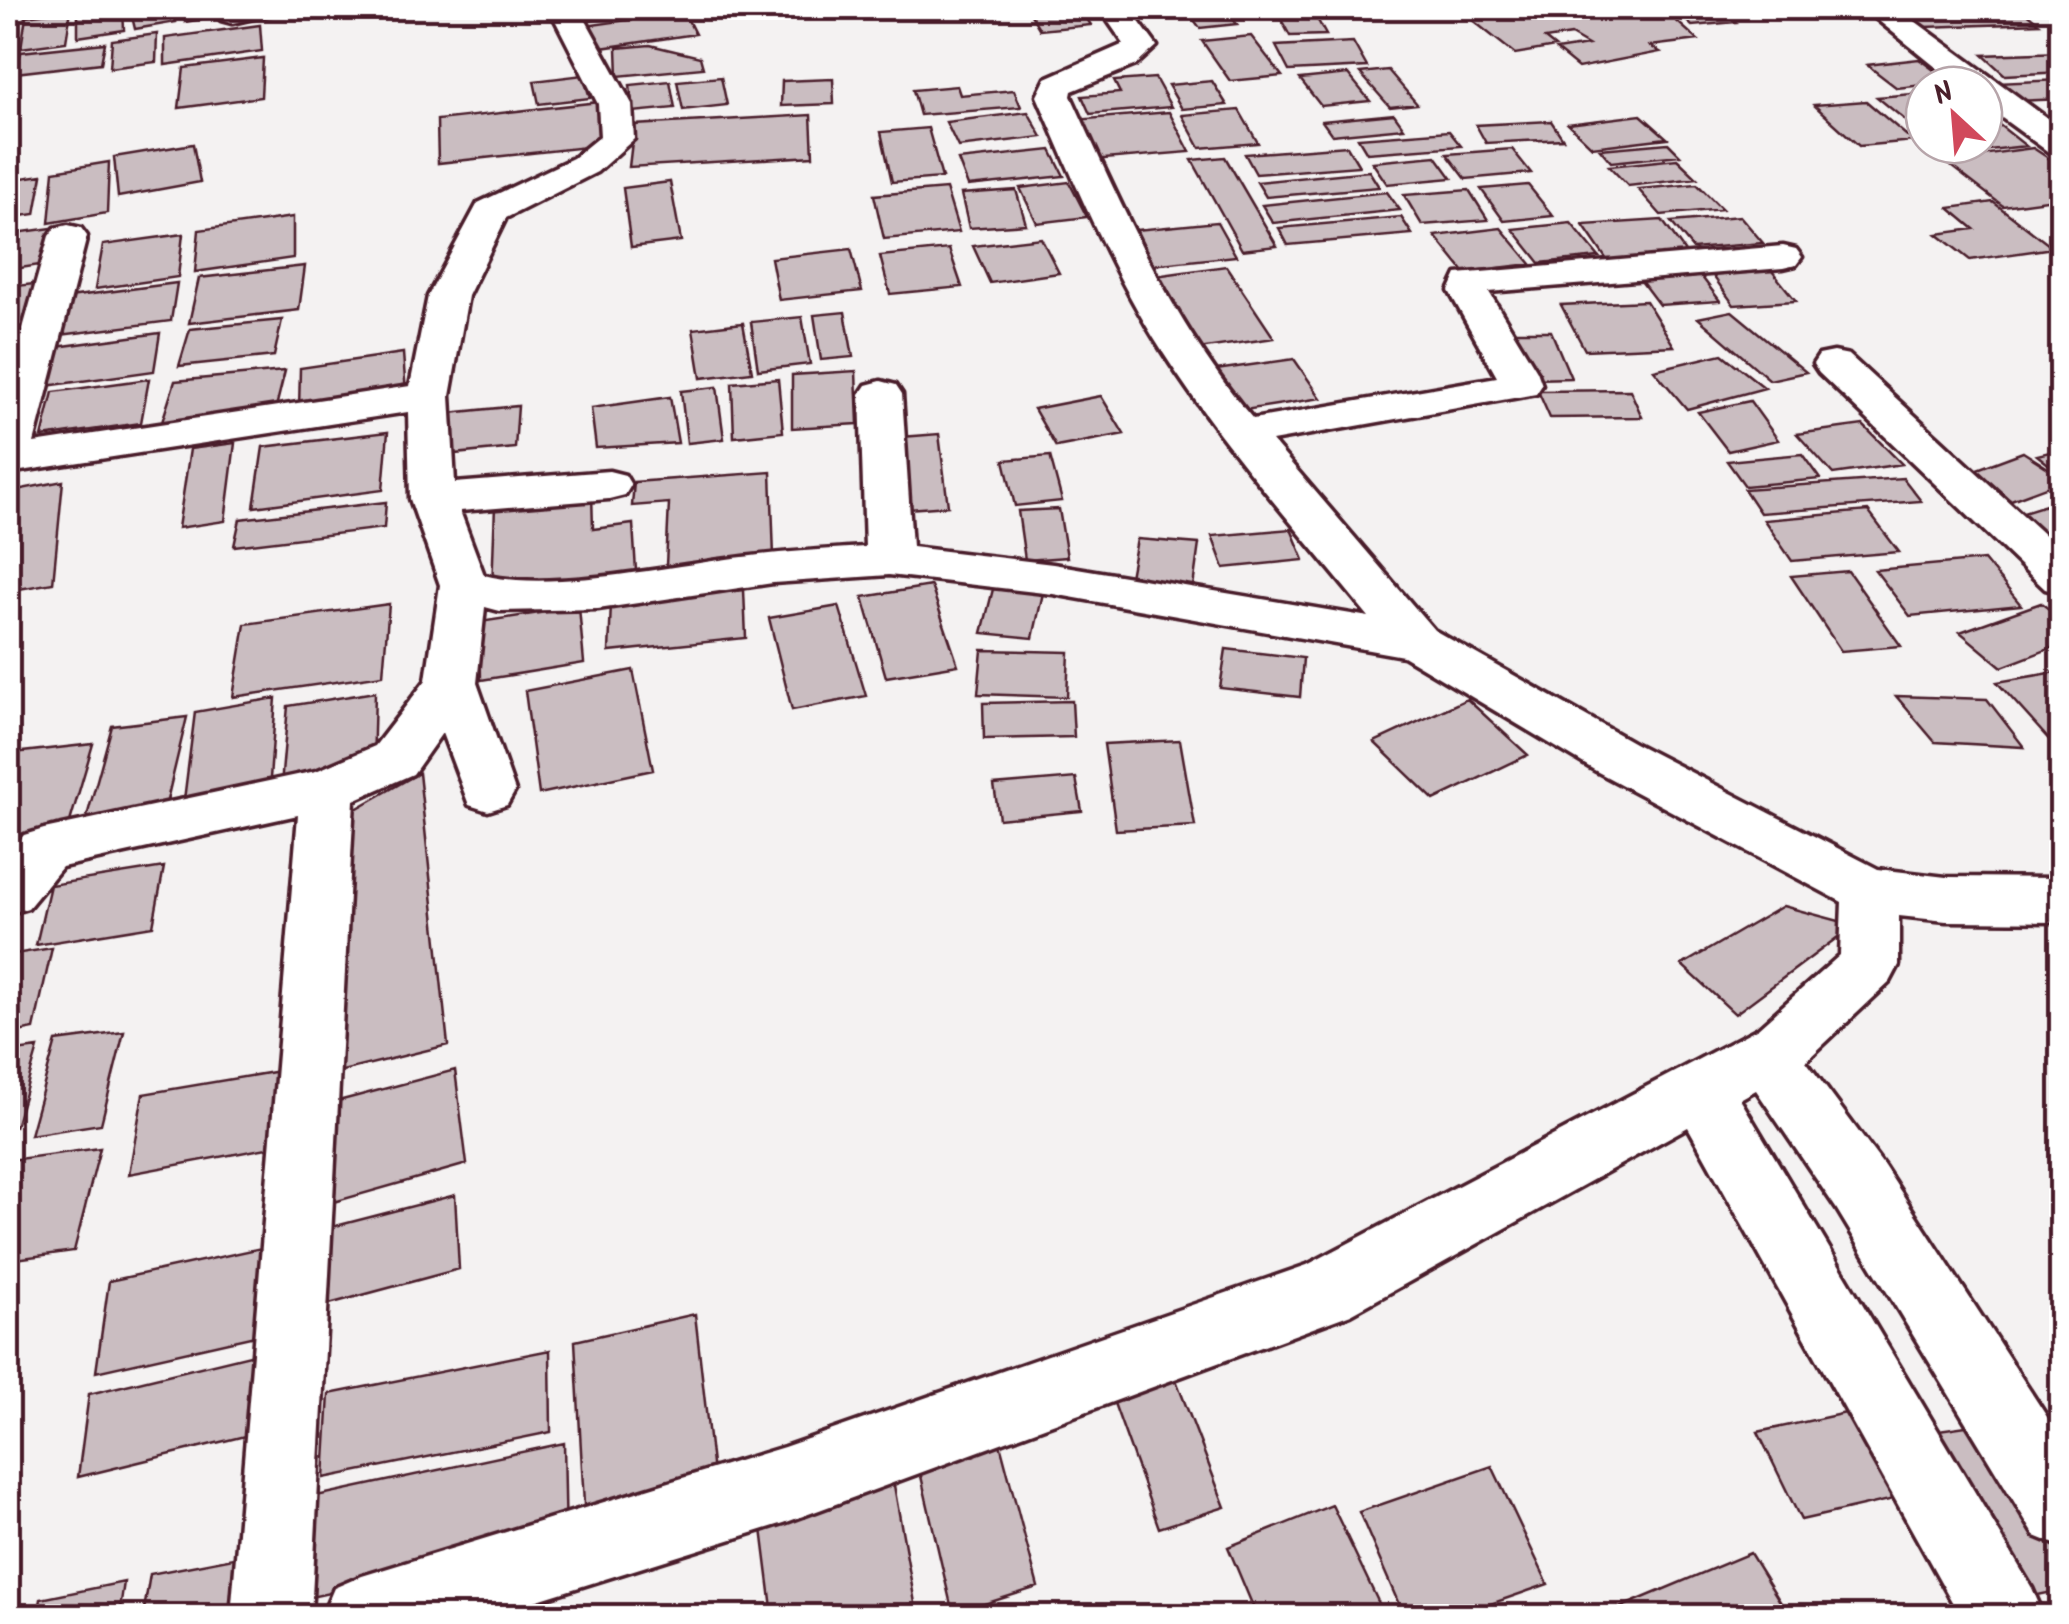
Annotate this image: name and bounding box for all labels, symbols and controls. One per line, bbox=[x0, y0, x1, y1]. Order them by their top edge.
north arrow bbox=[1904, 65, 2004, 165]
text: N bbox=[1926, 71, 1962, 119]

